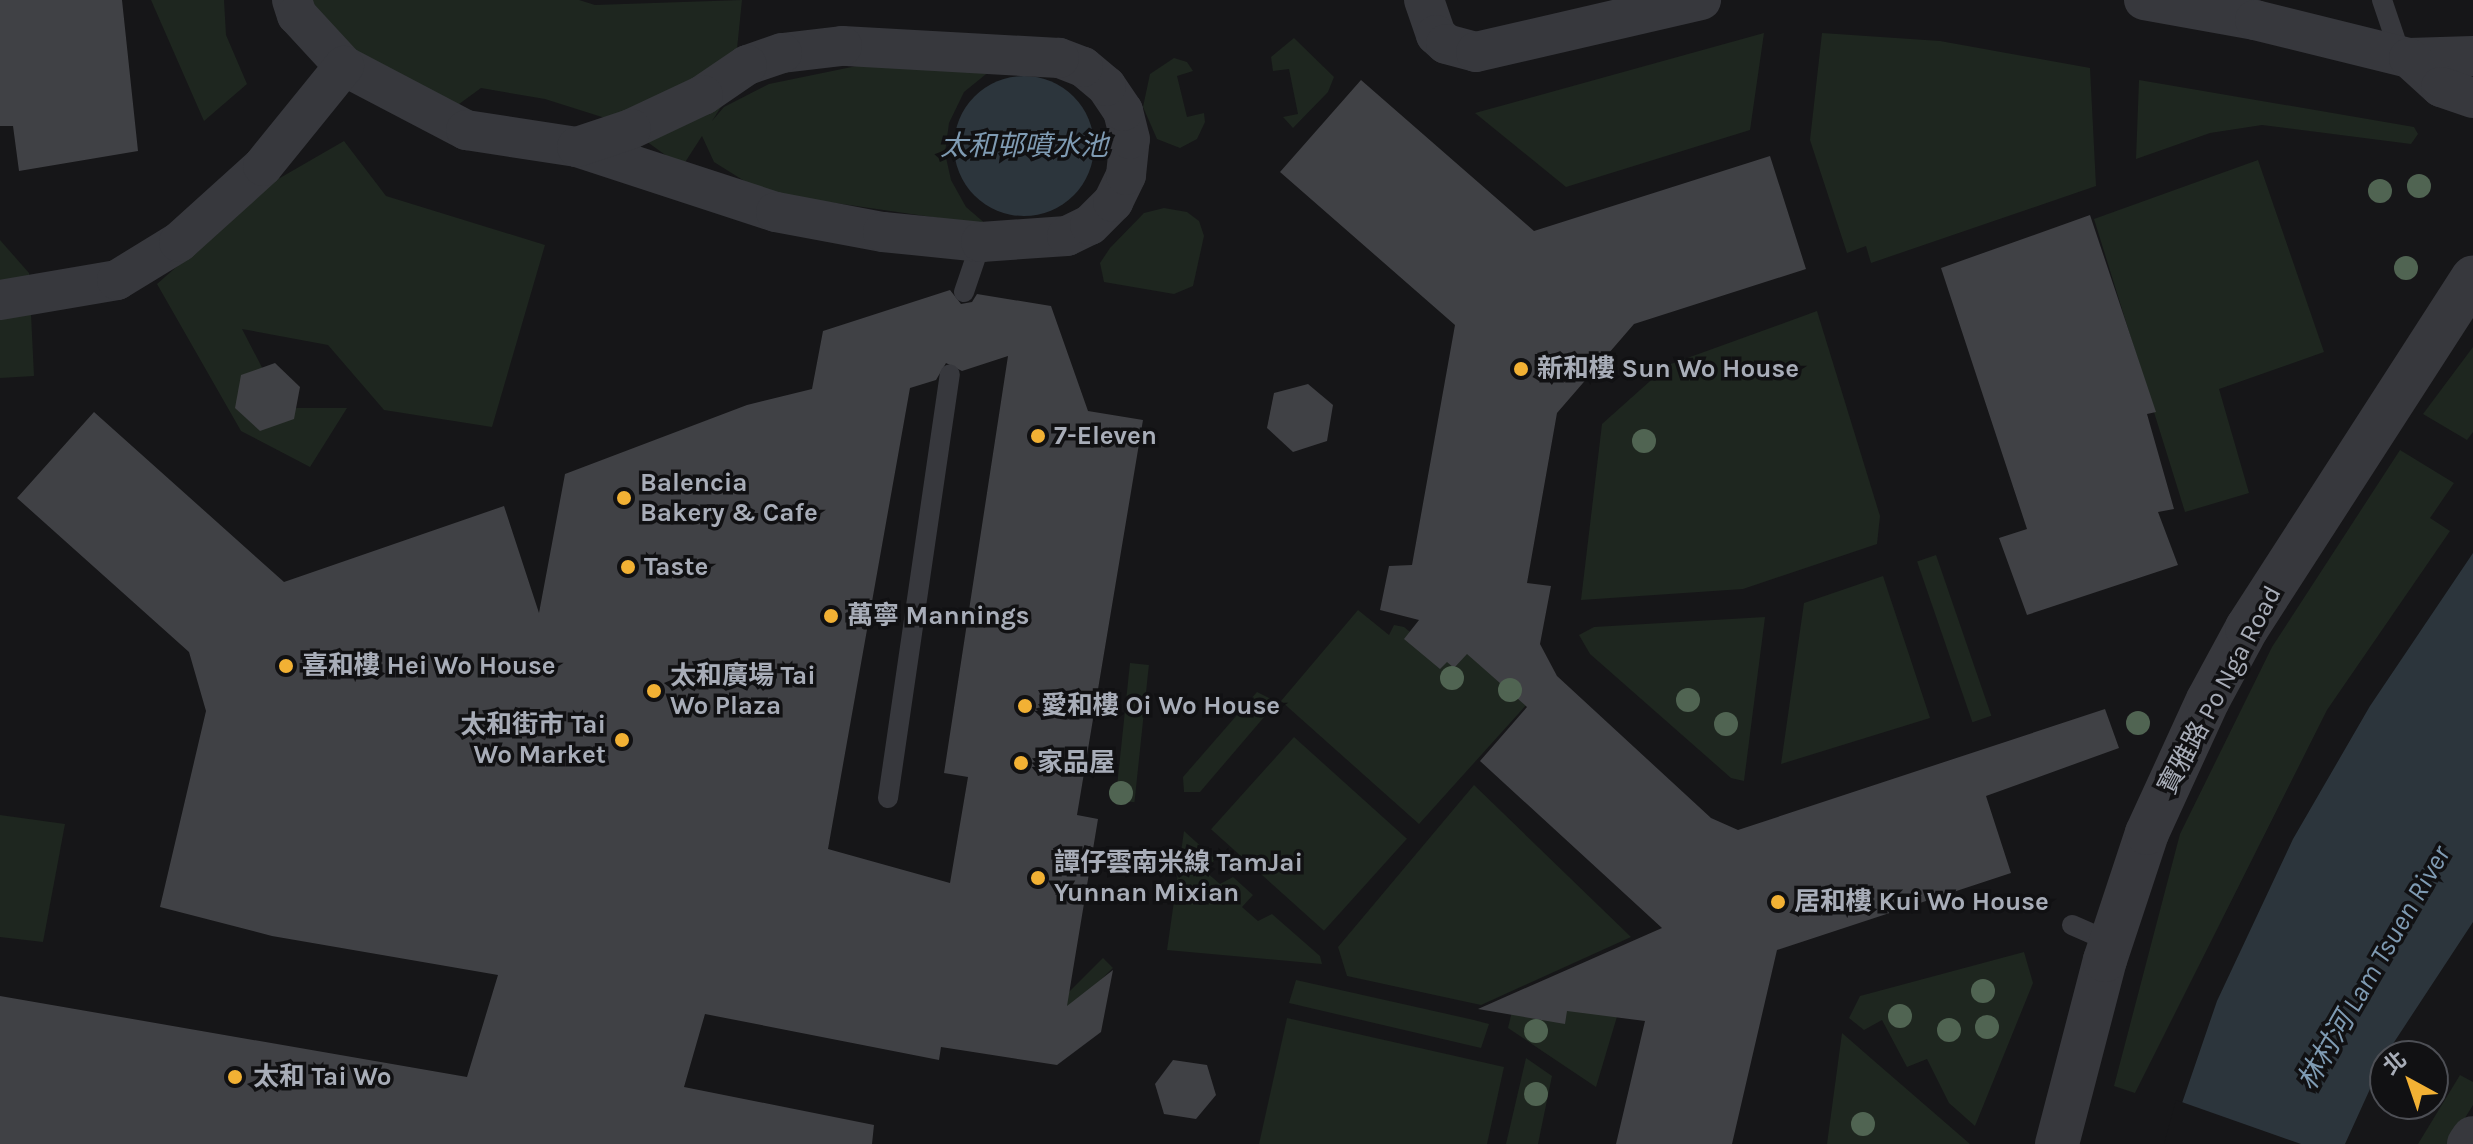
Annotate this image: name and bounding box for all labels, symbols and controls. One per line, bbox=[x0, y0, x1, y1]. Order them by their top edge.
water label: 太和邨噴水池 bbox=[940, 129, 1108, 163]
place label: 新和樓 Sun Wo House bbox=[1537, 353, 1799, 385]
marker: 新和樓 Sun Wo House bbox=[1512, 360, 1530, 378]
place label: 7-Eleven bbox=[1054, 420, 1157, 452]
marker: 7-Eleven bbox=[1029, 427, 1047, 445]
place label: Balencia Bakery & Cafe bbox=[640, 467, 818, 528]
marker: Balencia Bakery & Cafe bbox=[615, 489, 633, 507]
place label: Taste bbox=[644, 551, 708, 583]
marker: Taste bbox=[619, 558, 637, 576]
street label: 寶雅路 Po Nga Road bbox=[2152, 580, 2288, 800]
place label: 萬寧 Mannings bbox=[847, 600, 1029, 632]
marker: 萬寧 Mannings bbox=[822, 607, 840, 625]
place label: 喜和樓 Hei Wo House bbox=[302, 650, 556, 682]
marker: 喜和樓 Hei Wo House bbox=[277, 657, 295, 675]
place label: 太和廣場 Tai Wo Plaza bbox=[670, 660, 816, 722]
marker: 太和廣場 Tai Wo Plaza bbox=[645, 682, 663, 700]
place label: 愛和樓 Oi Wo House bbox=[1041, 690, 1280, 722]
marker: 愛和樓 Oi Wo House bbox=[1016, 697, 1034, 715]
place label: 太和街市 Tai Wo Market bbox=[460, 709, 606, 770]
marker: 太和街市 Tai Wo Market bbox=[613, 731, 631, 749]
place label: 家品屋 bbox=[1037, 747, 1115, 779]
marker: 家品屋 bbox=[1012, 754, 1030, 772]
water label: 林村河 Lam Tsuen River bbox=[2290, 840, 2458, 1096]
place label: 譚仔雲南米線 TamJai Yunnan Mixian bbox=[1054, 847, 1303, 908]
marker: 譚仔雲南米線 TamJai Yunnan Mixian bbox=[1029, 869, 1047, 887]
place label: 居和樓 Kui Wo House bbox=[1794, 886, 2049, 918]
marker: 居和樓 Kui Wo House bbox=[1769, 893, 1787, 911]
north arrow bbox=[2369, 1040, 2449, 1120]
text: 北 bbox=[2378, 1046, 2412, 1080]
place label: 太和 Tai Wo bbox=[253, 1061, 392, 1093]
marker: 太和 Tai Wo bbox=[224, 1066, 246, 1088]

